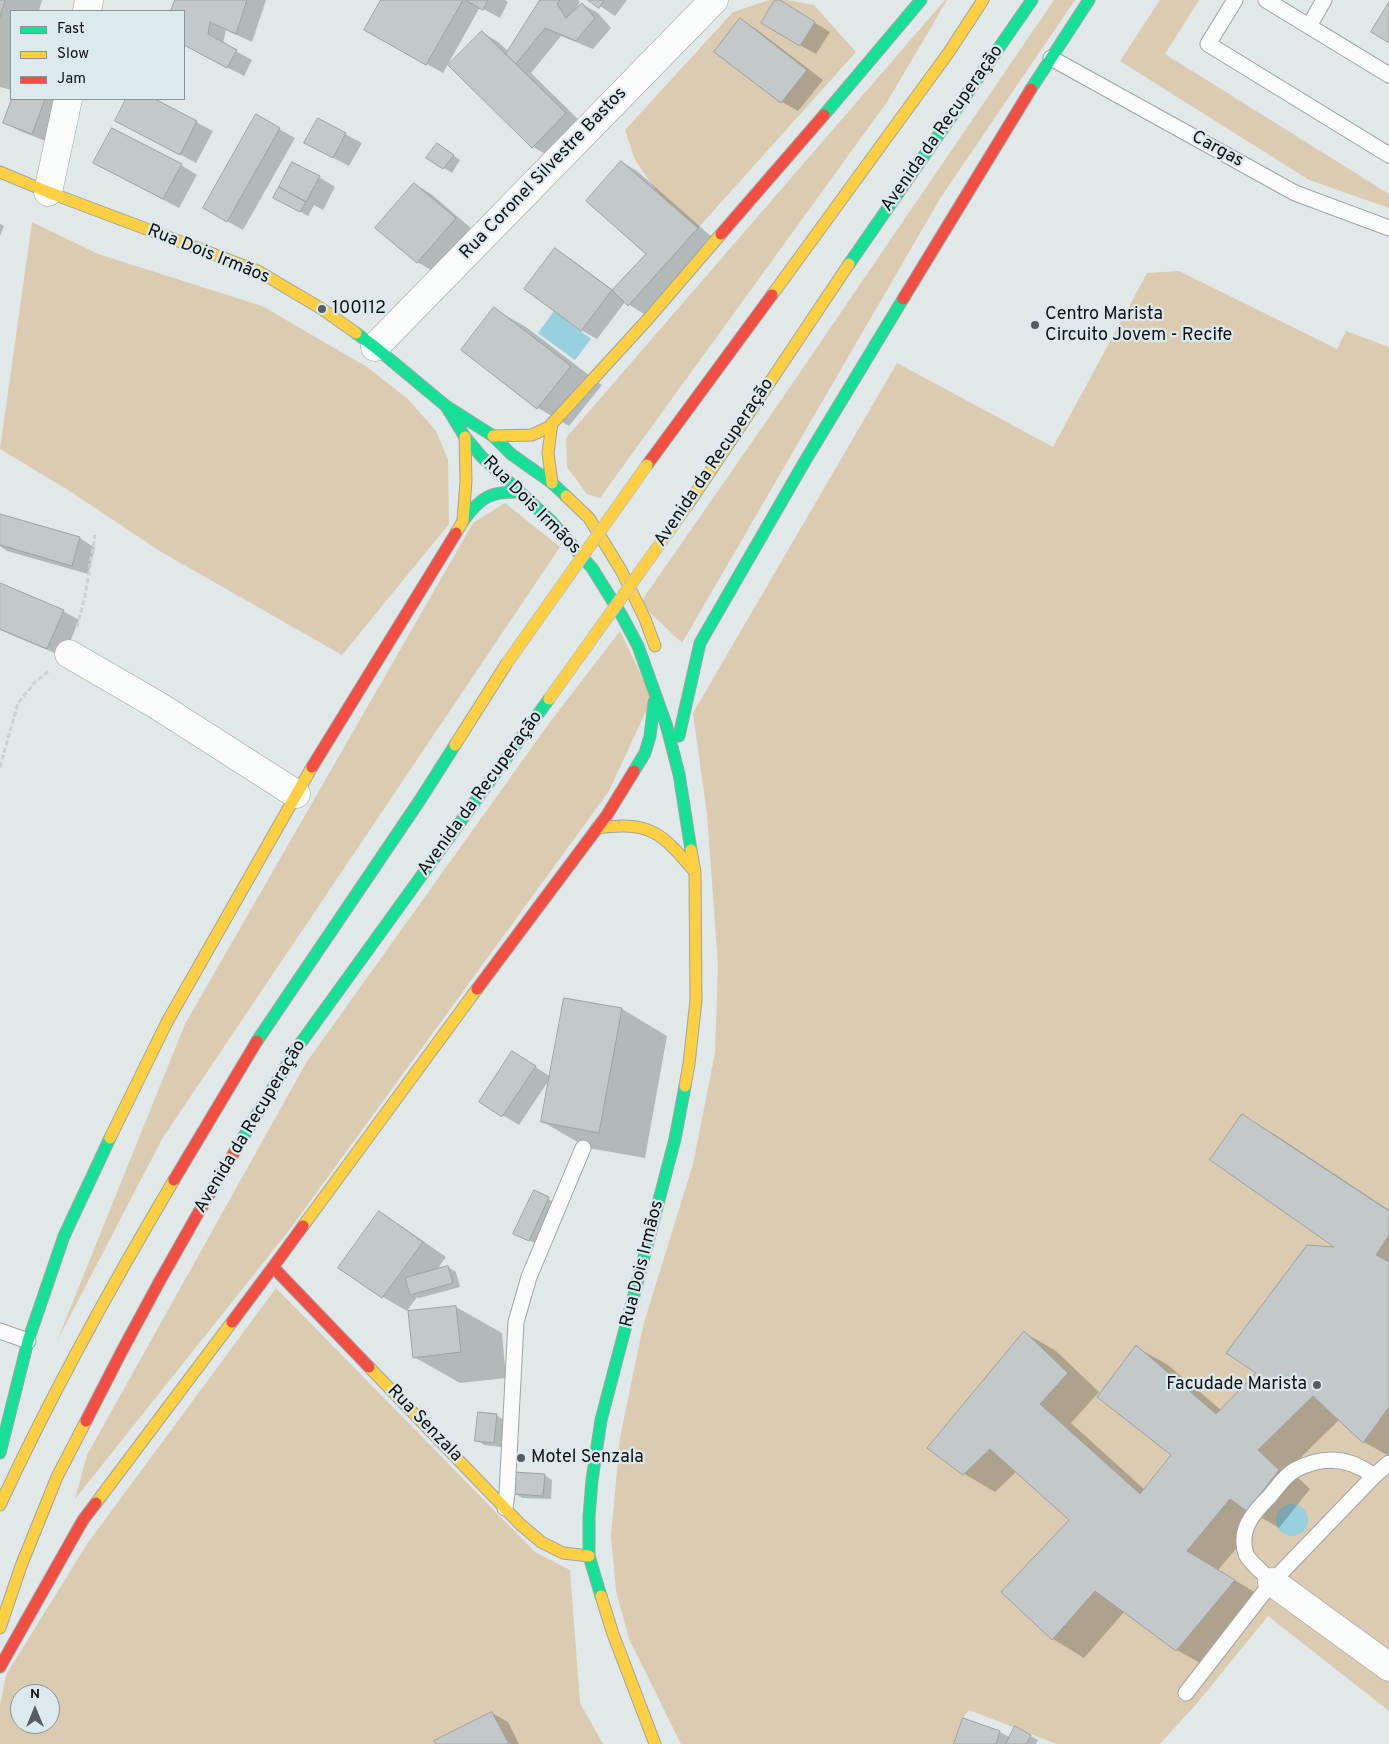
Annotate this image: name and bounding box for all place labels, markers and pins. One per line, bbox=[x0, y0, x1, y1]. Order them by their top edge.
place label: 100112 bbox=[332, 298, 386, 320]
marker: 100112 bbox=[316, 303, 328, 315]
place label: Centro Marista Circuito Jovem - Recife bbox=[1045, 304, 1232, 346]
marker: Centro Marista Circuito Jovem - Recife bbox=[1029, 319, 1041, 331]
place label: Facudade Marista bbox=[1166, 1374, 1307, 1396]
marker: Facudade Marista bbox=[1311, 1379, 1323, 1391]
place label: Motel Senzala bbox=[531, 1447, 644, 1469]
marker: Motel Senzala bbox=[515, 1452, 527, 1464]

